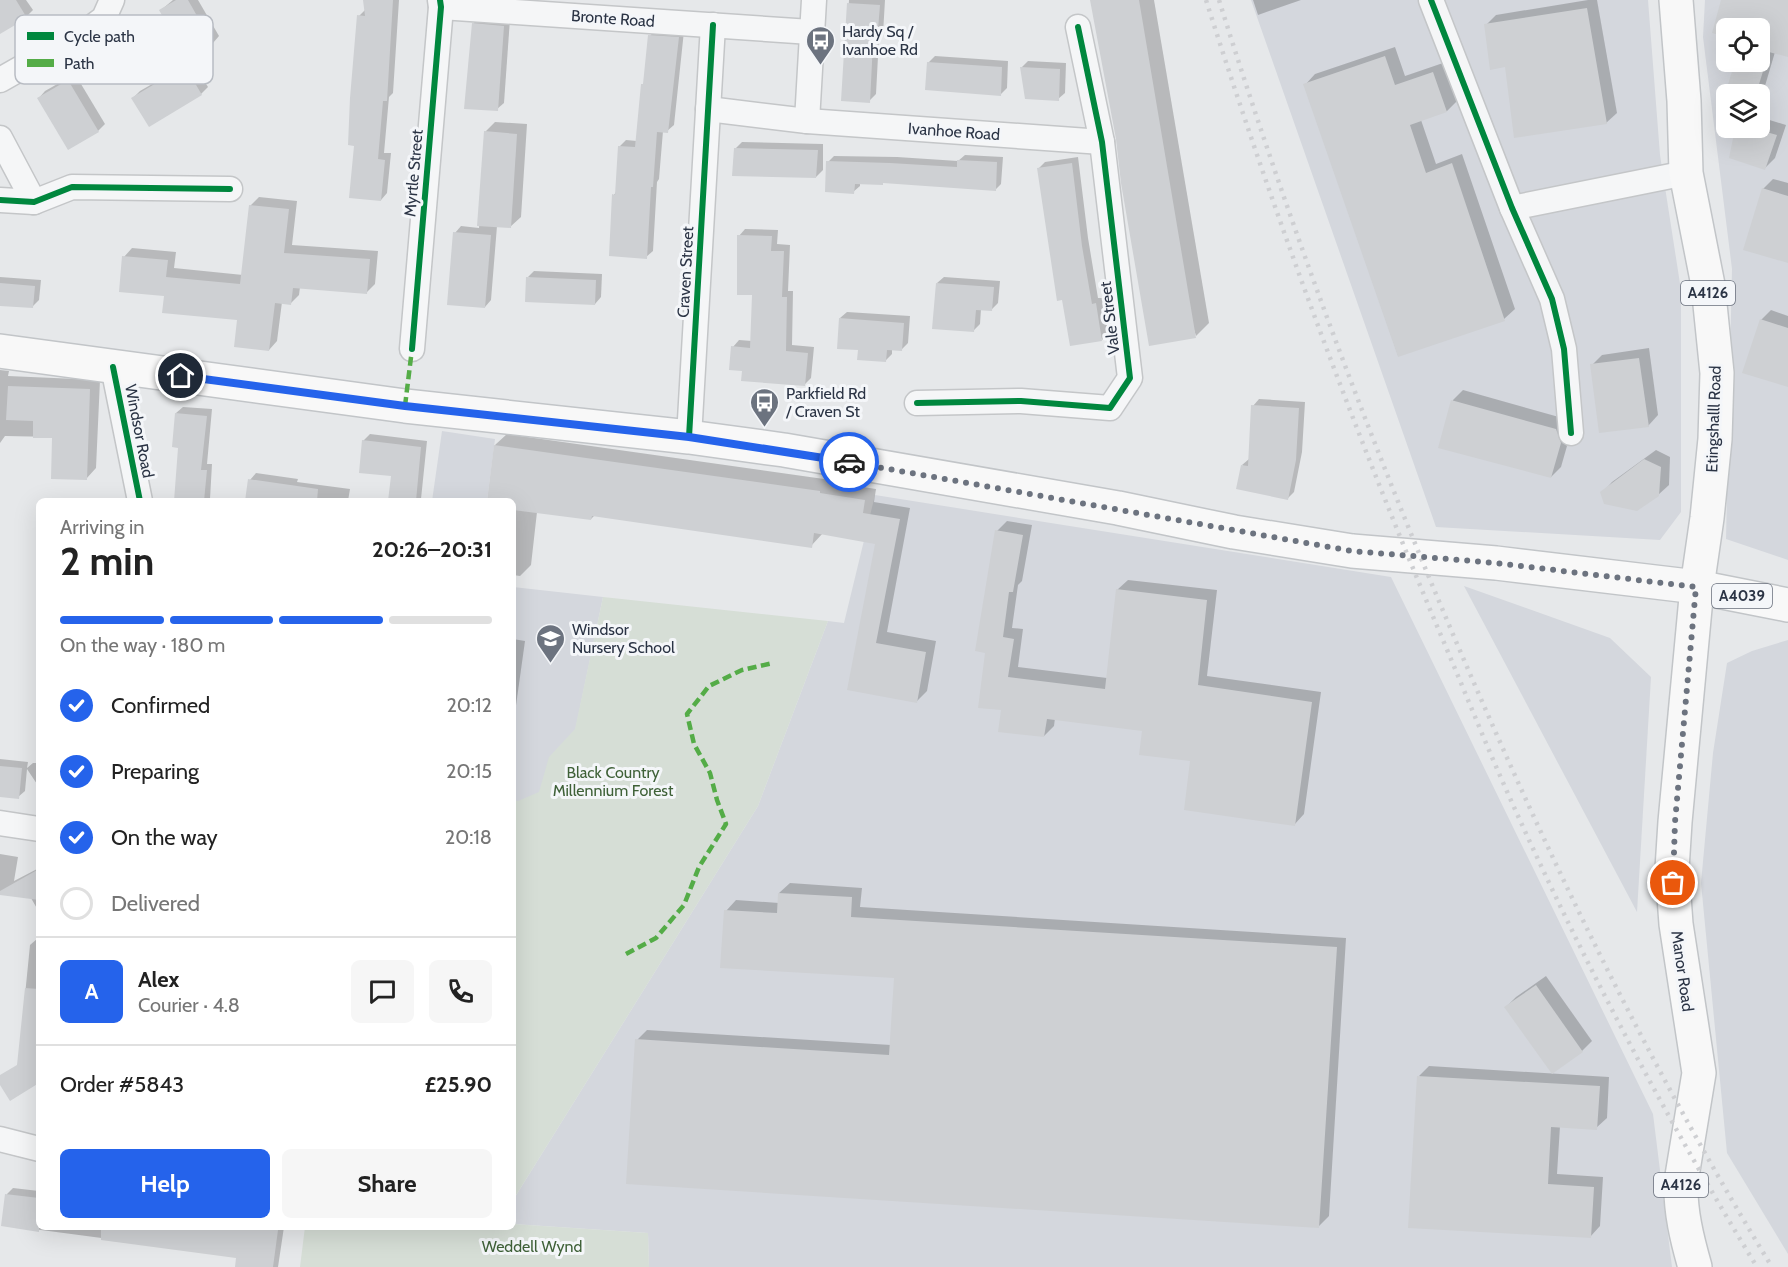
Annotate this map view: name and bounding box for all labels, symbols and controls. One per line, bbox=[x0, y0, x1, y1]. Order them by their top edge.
street label: Bronte Road bbox=[571, 6, 655, 31]
legend bbox=[15, 15, 213, 84]
map controls bbox=[1716, 18, 1770, 138]
button: locate bbox=[1716, 18, 1770, 72]
place label: Hardy Sq / Ivanhoe Rd bbox=[842, 22, 918, 59]
bus stop icon: Hardy Sq / Ivanhoe Rd bbox=[805, 24, 837, 66]
text: Cycle path bbox=[64, 27, 135, 46]
text: Path bbox=[64, 54, 95, 73]
button: layers bbox=[1716, 84, 1770, 138]
street label: Ivanhoe Road bbox=[907, 119, 1001, 144]
street label: Myrtle Street bbox=[400, 128, 427, 218]
street label: Craven Street bbox=[674, 225, 697, 318]
street label: Vale Street bbox=[1096, 280, 1123, 356]
road number: A4126 bbox=[1681, 281, 1735, 305]
pin bbox=[155, 350, 206, 401]
icon: home bbox=[164, 359, 197, 392]
street label: Etingshalll Road bbox=[1702, 365, 1725, 473]
street label: Windsor Road bbox=[121, 383, 158, 480]
place label: Parkfield Rd / Craven St bbox=[785, 384, 866, 421]
bus stop icon: Parkfield Rd / Craven St bbox=[749, 386, 781, 428]
courier bbox=[819, 432, 879, 492]
icon: car bbox=[833, 446, 866, 479]
text: Arriving in bbox=[60, 515, 144, 539]
text: 20:26–20:31 bbox=[372, 536, 492, 563]
text: 2 min bbox=[60, 537, 154, 585]
road number: A4039 bbox=[1712, 584, 1772, 608]
place label: Windsor Nursery School bbox=[572, 620, 675, 657]
school or university icon: Windsor Nursery School bbox=[535, 622, 567, 664]
text: On the way · 180 m bbox=[60, 633, 225, 657]
icon: check bbox=[60, 689, 93, 722]
text: Confirmed bbox=[111, 692, 210, 719]
text: 20:12 bbox=[446, 693, 492, 717]
icon: check bbox=[60, 755, 93, 788]
text: Preparing bbox=[111, 758, 199, 785]
text: 20:15 bbox=[446, 759, 492, 783]
park label: Black Country Millennium Forest bbox=[553, 763, 674, 800]
icon: check bbox=[60, 821, 93, 854]
text: On the way bbox=[111, 824, 218, 851]
text: 20:18 bbox=[445, 825, 492, 849]
pin bbox=[1647, 857, 1698, 908]
icon: bag bbox=[1656, 866, 1689, 899]
text: Delivered bbox=[111, 890, 200, 917]
street label: Manor Road bbox=[1667, 929, 1698, 1013]
button: chat bbox=[351, 960, 414, 1023]
button: phone bbox=[429, 960, 492, 1023]
text: Alex bbox=[138, 966, 179, 993]
text: A bbox=[85, 978, 98, 1005]
text: Courier · 4.8 bbox=[138, 993, 240, 1017]
text: Order #5843 bbox=[60, 1071, 184, 1098]
text: £25.90 bbox=[425, 1071, 492, 1098]
button: Help bbox=[60, 1149, 270, 1218]
button: Share bbox=[282, 1149, 492, 1218]
road number: A4126 bbox=[1654, 1173, 1708, 1197]
park label: Weddell Wynd bbox=[482, 1237, 582, 1256]

